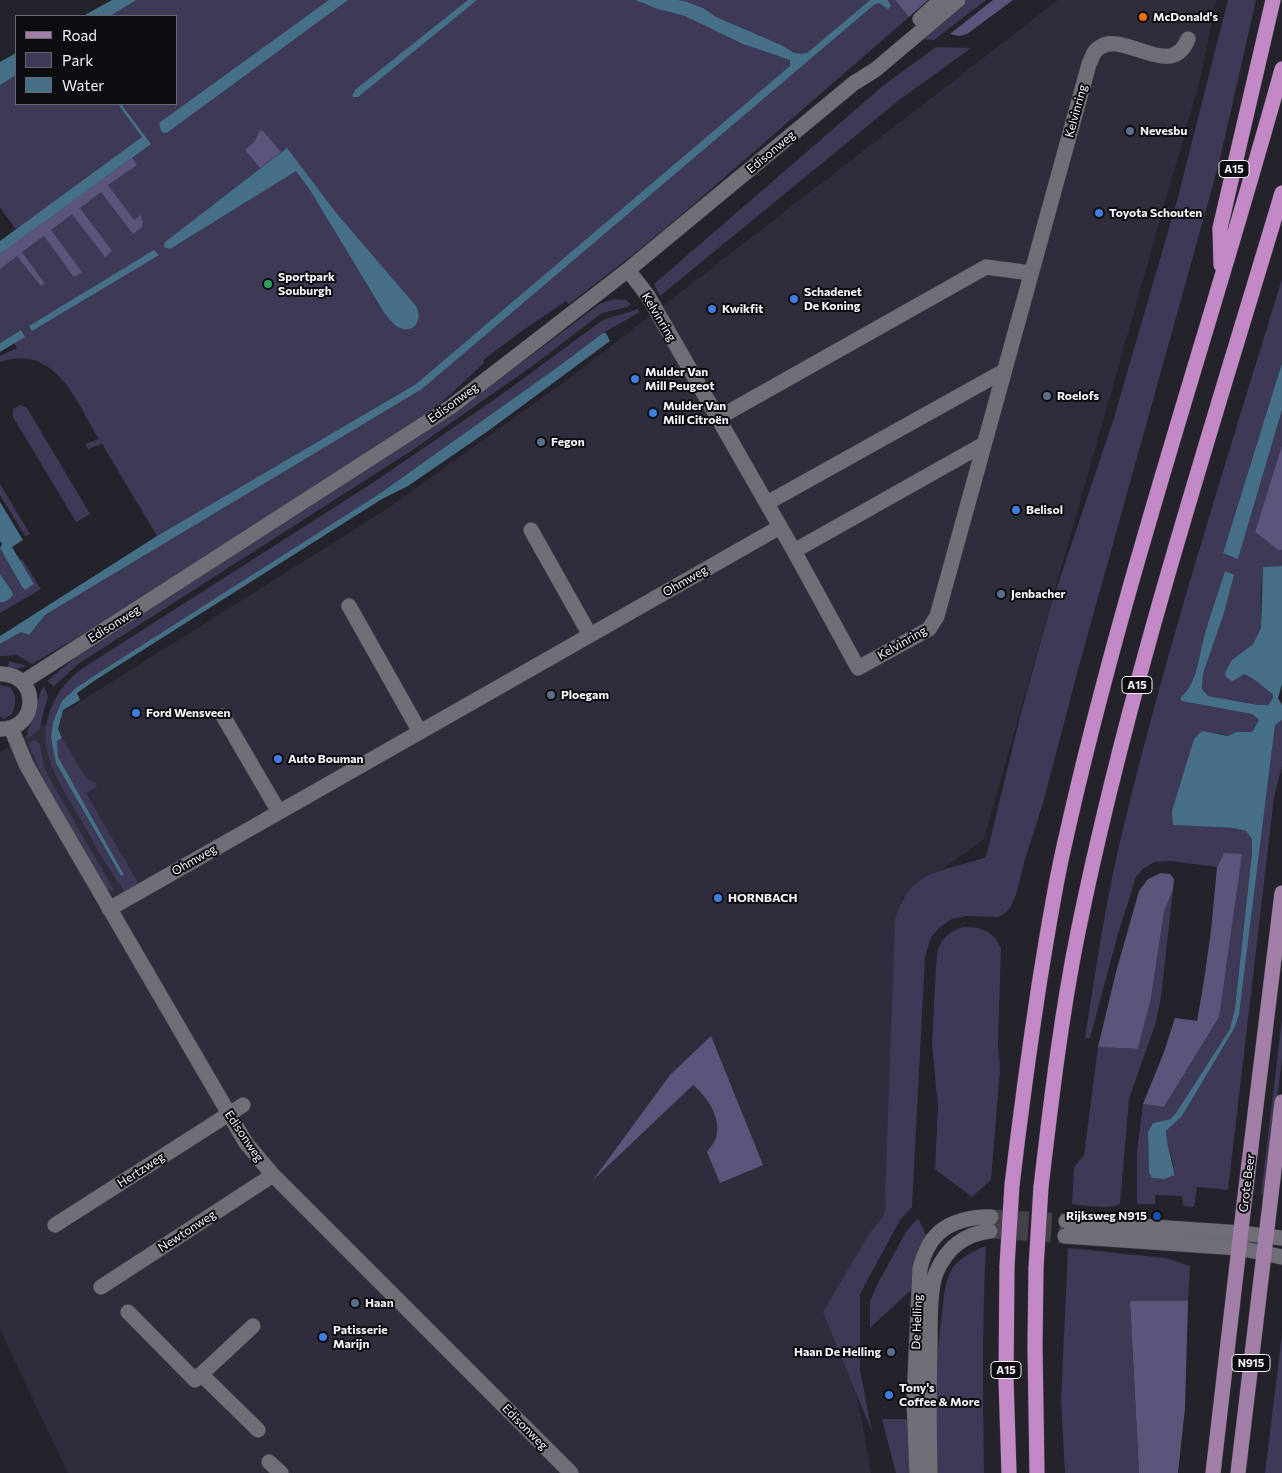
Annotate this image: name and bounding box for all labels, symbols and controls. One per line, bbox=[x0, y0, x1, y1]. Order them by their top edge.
place label: McDonald's bbox=[1153, 10, 1218, 24]
marker: McDonald's bbox=[1137, 11, 1149, 23]
legend bbox=[15, 15, 178, 105]
text: Road bbox=[62, 26, 97, 44]
text: Park bbox=[62, 51, 93, 69]
text: Water bbox=[62, 76, 104, 94]
street label: Kelvinring bbox=[1062, 83, 1090, 139]
place label: Nevesbu bbox=[1140, 124, 1187, 138]
marker: Nevesbu bbox=[1124, 125, 1136, 137]
street label: Edisonweg bbox=[744, 128, 798, 176]
road number: A15 bbox=[1219, 160, 1249, 178]
place label: Toyota Schouten bbox=[1109, 206, 1202, 220]
marker: Toyota Schouten bbox=[1093, 207, 1105, 219]
place label: Sportpark Souburgh bbox=[278, 270, 335, 298]
marker: Sportpark Souburgh bbox=[262, 278, 274, 290]
place label: Schadenet De Koning bbox=[804, 285, 862, 313]
street label: Kelvinring bbox=[639, 290, 679, 344]
marker: Schadenet De Koning bbox=[788, 293, 800, 305]
place label: Kwikfit bbox=[722, 302, 763, 316]
marker: Kwikfit bbox=[706, 303, 718, 315]
place label: Mulder Van Mill Peugeot bbox=[645, 365, 715, 393]
marker: Mulder Van Mill Peugeot bbox=[629, 373, 641, 385]
street label: Edisonweg bbox=[425, 380, 481, 426]
place label: Roelofs bbox=[1057, 389, 1099, 403]
marker: Roelofs bbox=[1041, 390, 1053, 402]
place label: Mulder Van Mill Citroën bbox=[663, 399, 729, 427]
marker: Mulder Van Mill Citroën bbox=[647, 407, 659, 419]
place label: Fegon bbox=[551, 435, 585, 449]
marker: Fegon bbox=[535, 436, 547, 448]
place label: Belisol bbox=[1026, 503, 1063, 517]
marker: Belisol bbox=[1010, 504, 1022, 516]
street label: Ohmweg bbox=[660, 562, 710, 600]
place label: Jenbacher bbox=[1011, 587, 1066, 601]
marker: Jenbacher bbox=[995, 588, 1007, 600]
street label: Edisonweg bbox=[85, 602, 143, 646]
street label: Kelvinring bbox=[875, 623, 929, 663]
road number: A15 bbox=[1122, 676, 1152, 694]
place label: Ploegam bbox=[561, 688, 609, 702]
marker: Ploegam bbox=[545, 689, 557, 701]
place label: Ford Wensveen bbox=[146, 706, 230, 720]
marker: Ford Wensveen bbox=[130, 707, 142, 719]
place label: Auto Bouman bbox=[288, 752, 364, 766]
marker: Auto Bouman bbox=[272, 753, 284, 765]
street label: Ohmweg bbox=[169, 841, 219, 879]
place label: HORNBACH bbox=[728, 891, 797, 905]
marker: HORNBACH bbox=[712, 892, 724, 904]
street label: Edisonweg bbox=[222, 1108, 266, 1164]
street label: Hertzweg bbox=[115, 1149, 167, 1191]
street label: Grote Beer bbox=[1236, 1153, 1258, 1213]
street label: Newtonweg bbox=[155, 1207, 219, 1255]
place label: Rijksweg N915 bbox=[1066, 1209, 1147, 1223]
marker: Rijksweg N915 bbox=[1151, 1210, 1163, 1222]
street label: De Helling bbox=[909, 1294, 925, 1350]
place label: Haan bbox=[365, 1296, 394, 1310]
marker: Haan bbox=[349, 1297, 361, 1309]
place label: Patisserie Marijn bbox=[333, 1323, 388, 1351]
marker: Patisserie Marijn bbox=[317, 1331, 329, 1343]
place label: Haan De Helling bbox=[794, 1345, 881, 1359]
marker: Haan De Helling bbox=[885, 1346, 897, 1358]
road number: N915 bbox=[1232, 1355, 1270, 1372]
road number: A15 bbox=[991, 1362, 1021, 1378]
place label: Tony's Coffee & More bbox=[899, 1381, 980, 1409]
marker: Tony's Coffee & More bbox=[883, 1389, 895, 1401]
street label: Edisonweg bbox=[499, 1401, 551, 1453]

